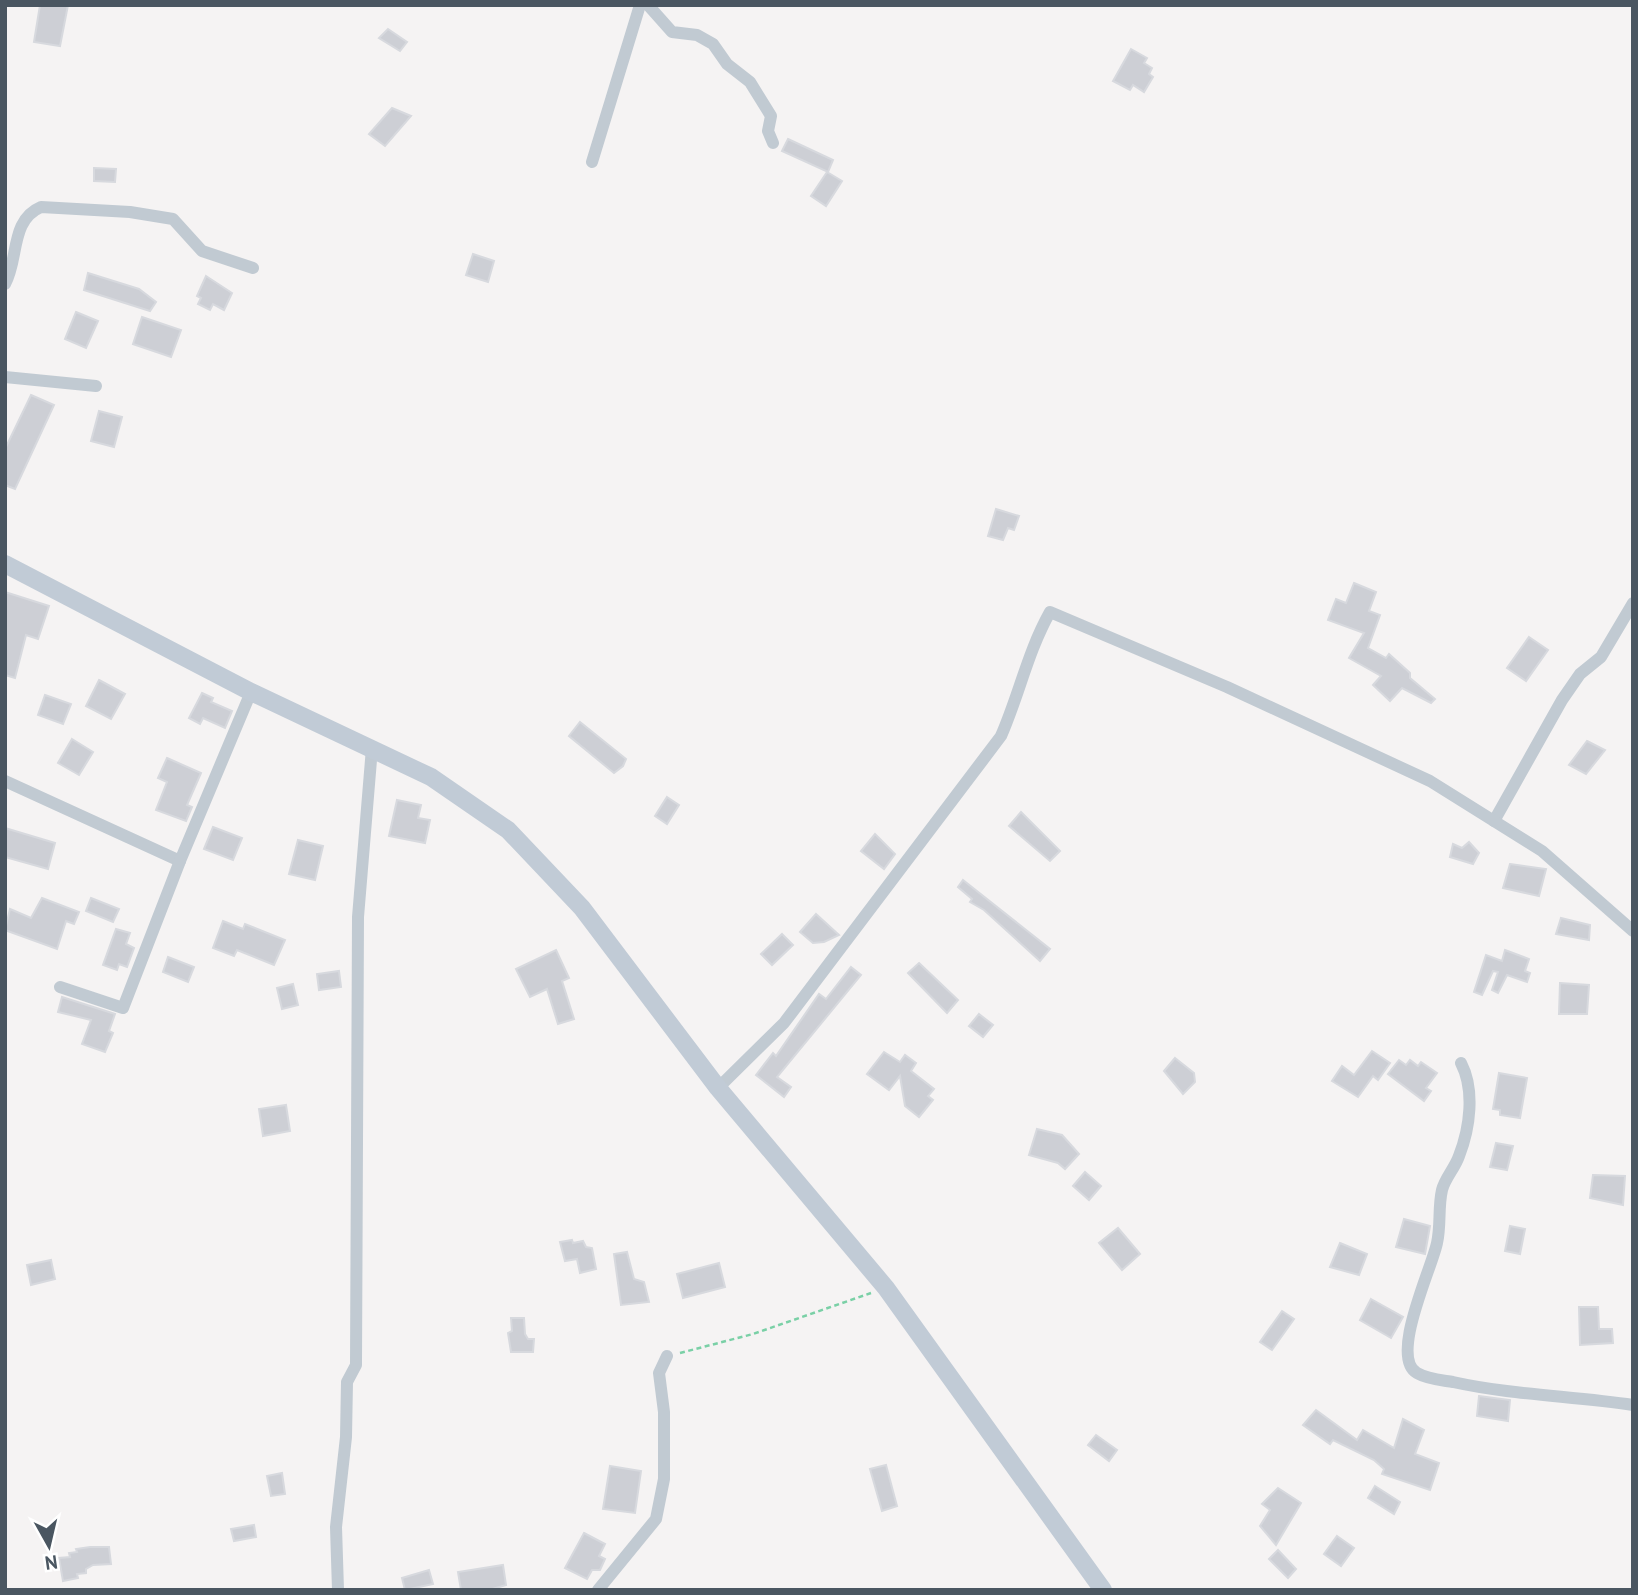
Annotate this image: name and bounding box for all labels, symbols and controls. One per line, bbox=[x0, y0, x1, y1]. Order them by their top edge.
north arrow bbox=[14, 1511, 84, 1581]
text: N bbox=[44, 1550, 59, 1576]

